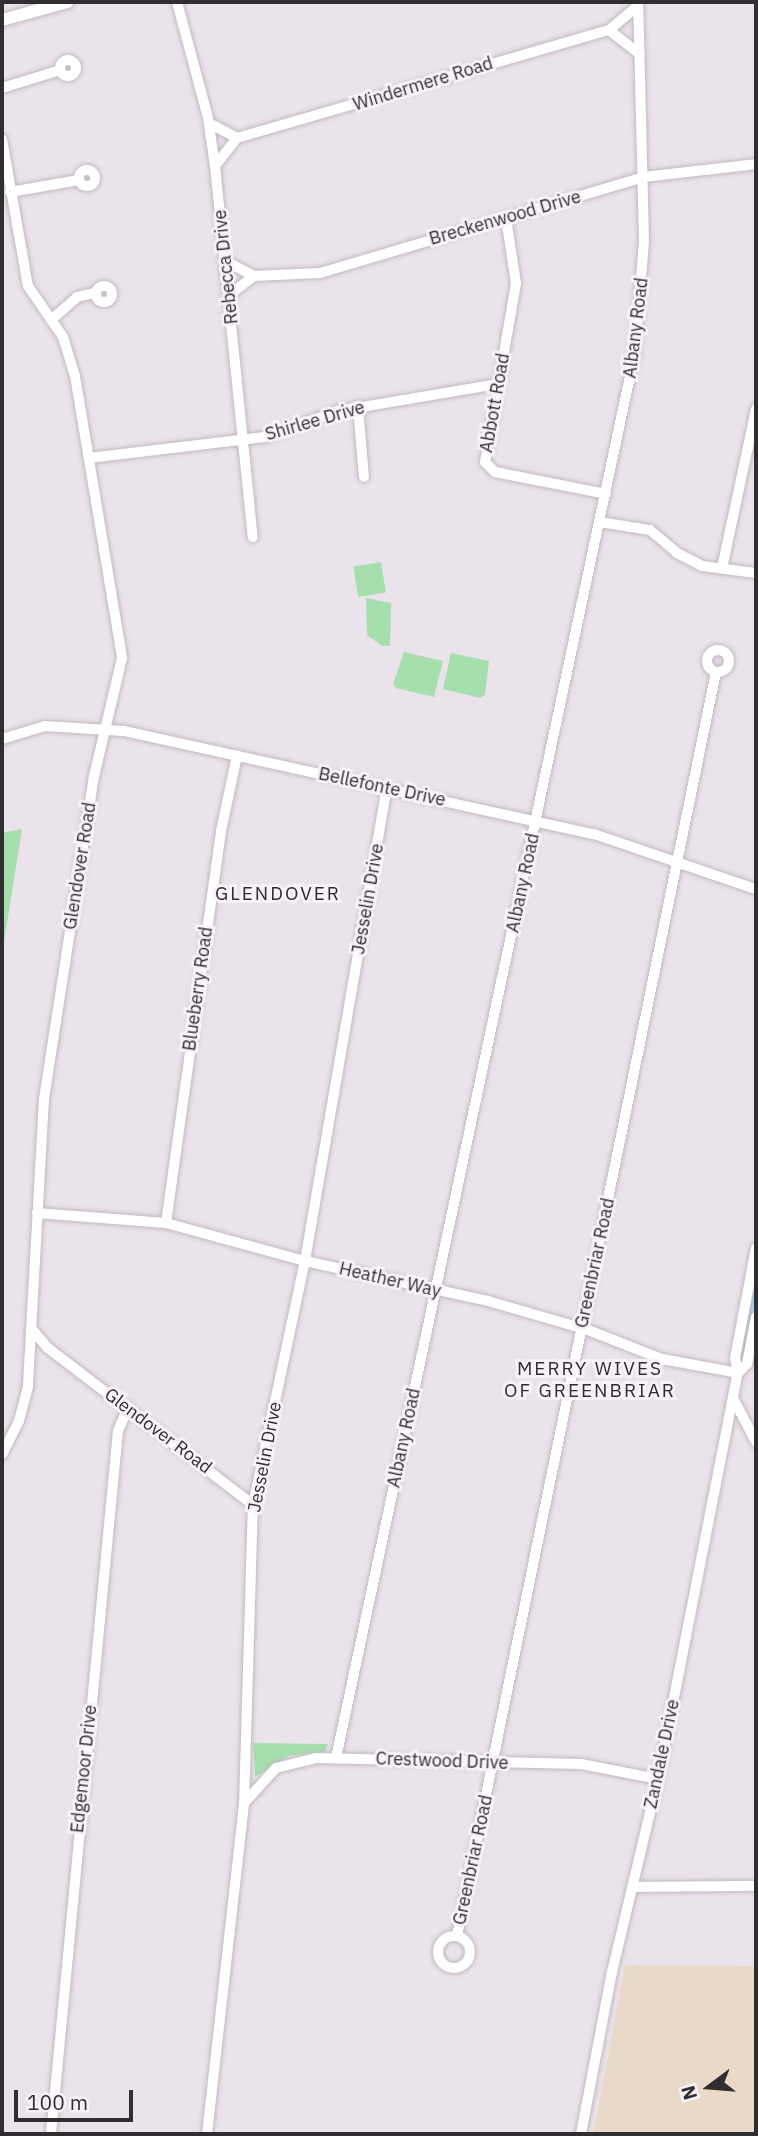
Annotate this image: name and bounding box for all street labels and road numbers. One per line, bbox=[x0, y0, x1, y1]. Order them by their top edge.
street label: Windermere Road bbox=[350, 52, 496, 116]
street label: Breckenwood Drive bbox=[427, 186, 583, 250]
street label: Rebecca Drive bbox=[209, 209, 243, 325]
street label: Albany Road bbox=[619, 276, 653, 380]
street label: Abbott Road bbox=[476, 352, 514, 454]
street label: Shirlee Drive bbox=[263, 396, 367, 446]
street label: Bellefonte Drive bbox=[316, 763, 448, 811]
street label: Glendover Road bbox=[59, 801, 101, 931]
street label: Albany Road bbox=[502, 831, 544, 935]
street label: Jesselin Drive bbox=[348, 842, 388, 956]
street label: Blueberry Road bbox=[179, 926, 217, 1052]
street label: Greenbriar Road bbox=[571, 1196, 619, 1330]
street label: Heather Way bbox=[337, 1258, 443, 1302]
street label: Glendover Road bbox=[100, 1384, 216, 1478]
street label: Albany Road bbox=[383, 1386, 425, 1490]
street label: Jesselin Drive bbox=[244, 1400, 286, 1514]
street label: Zandale Drive bbox=[640, 1697, 684, 1811]
street label: Edgemoor Drive bbox=[67, 1704, 101, 1834]
street label: Crestwood Drive bbox=[375, 1748, 509, 1774]
street label: Greenbriar Road bbox=[449, 1793, 497, 1927]

